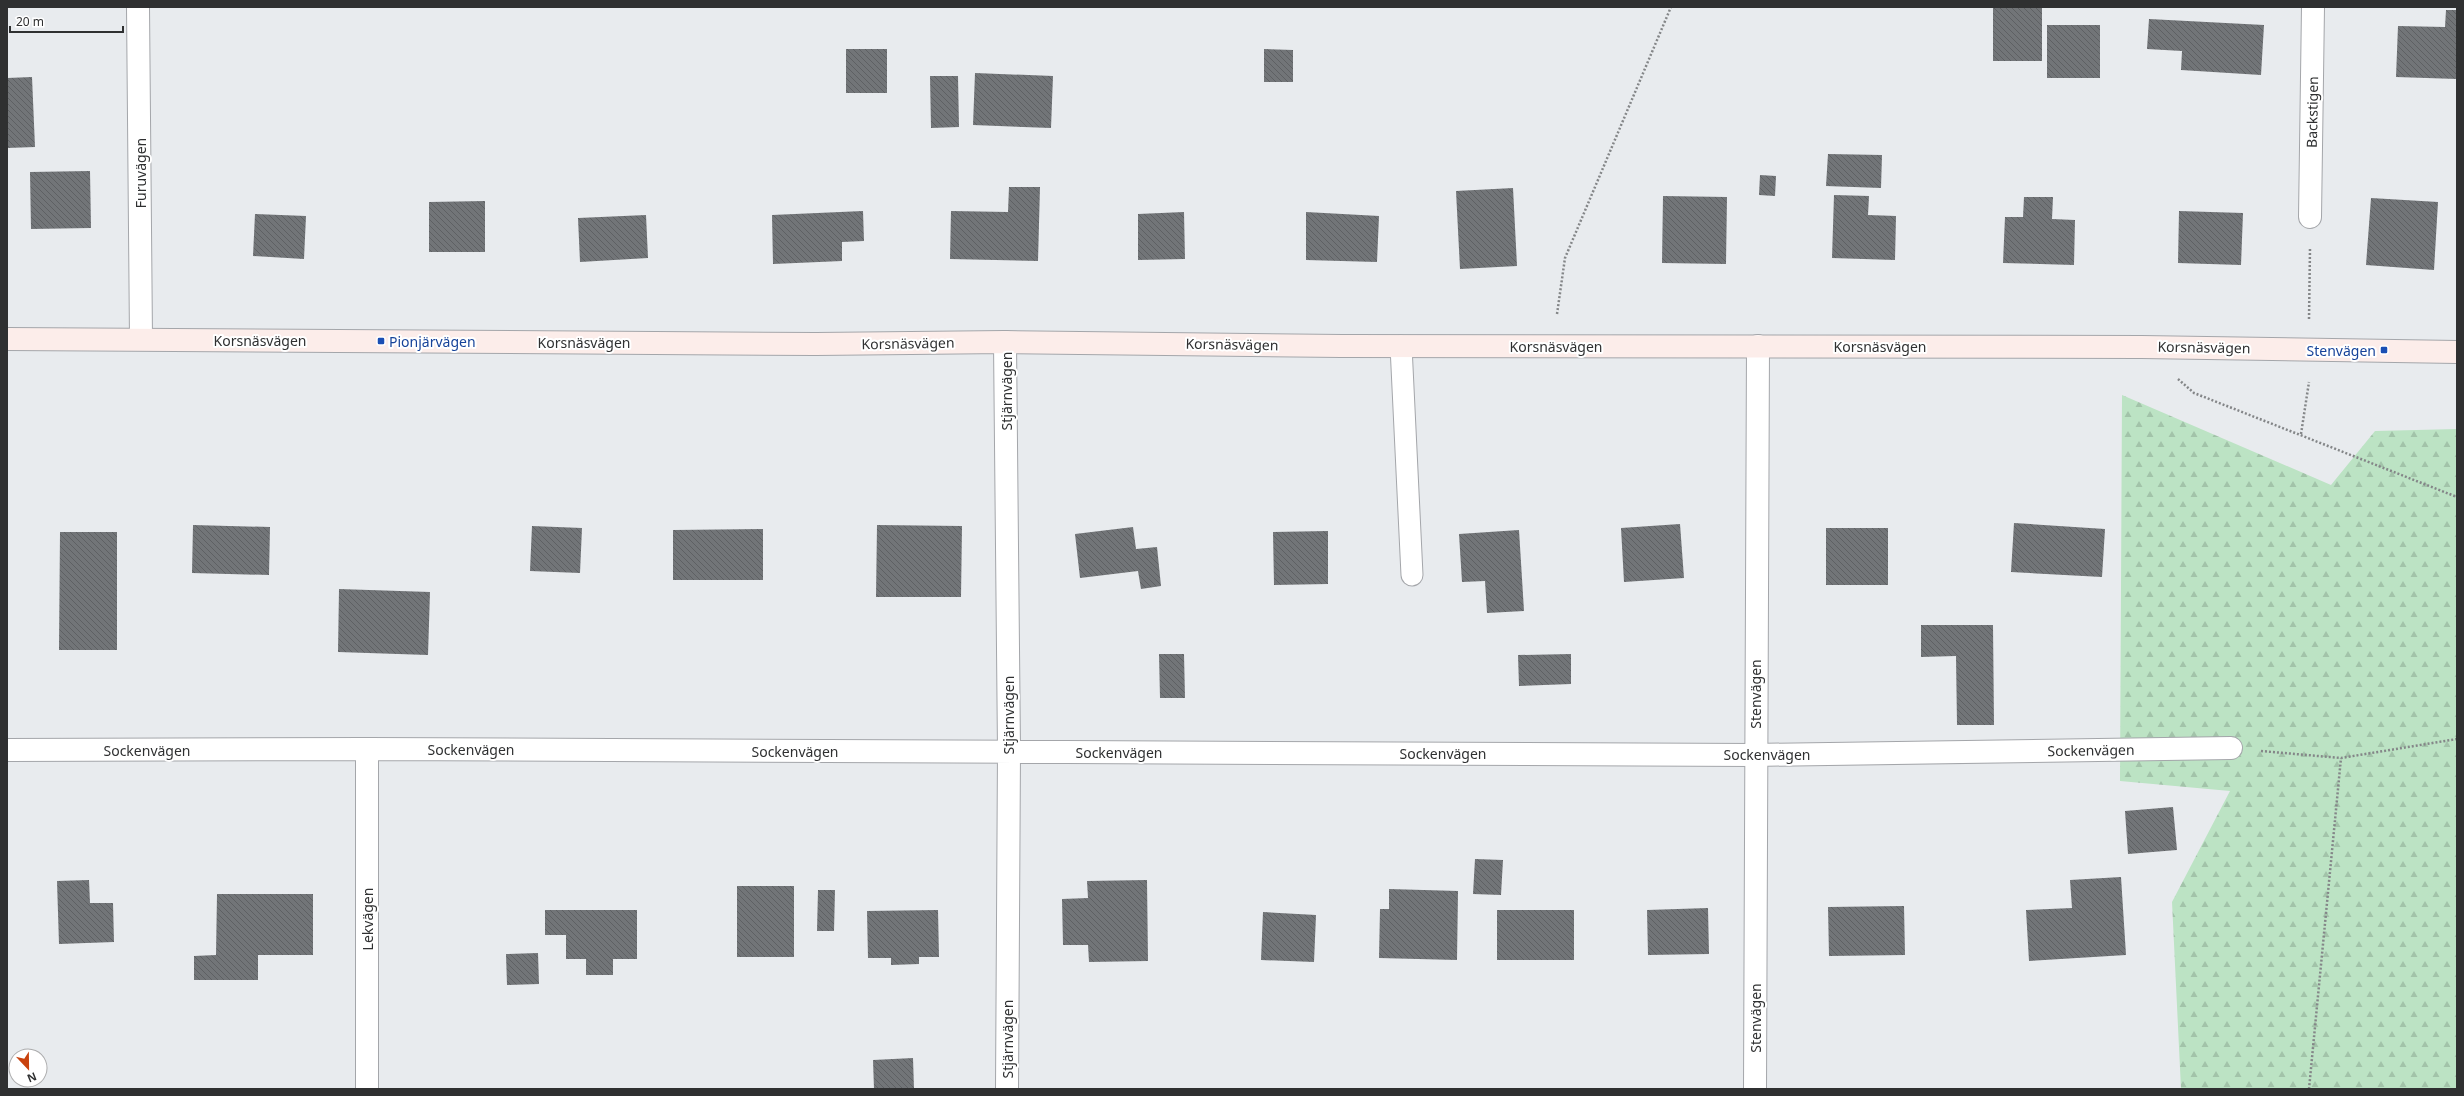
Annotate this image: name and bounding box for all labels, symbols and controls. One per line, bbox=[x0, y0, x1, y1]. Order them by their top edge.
scale bar bbox=[10, 8, 123, 34]
text: 20 m bbox=[16, 13, 44, 30]
street label: Backstigen bbox=[2302, 76, 2322, 148]
street label: Furuvägen bbox=[131, 138, 150, 208]
street label: Korsnäsvägen bbox=[214, 331, 306, 350]
place label: Pionjärvägen bbox=[389, 332, 476, 351]
street label: Korsnäsvägen bbox=[538, 333, 630, 352]
street label: Korsnäsvägen bbox=[861, 333, 955, 353]
street label: Korsnäsvägen bbox=[1185, 334, 1279, 354]
marker: Pionjärvägen bbox=[376, 336, 386, 346]
street label: Korsnäsvägen bbox=[1510, 337, 1602, 356]
street label: Korsnäsvägen bbox=[1834, 337, 1926, 356]
street label: Korsnäsvägen bbox=[2157, 337, 2251, 357]
place label: Stenvägen bbox=[2307, 341, 2376, 360]
marker: Stenvägen bbox=[2379, 345, 2389, 355]
street label: Stjärnvägen bbox=[997, 352, 1016, 430]
street label: Stenvägen bbox=[1746, 659, 1765, 729]
street label: Stjärnvägen bbox=[999, 676, 1018, 754]
street label: Sockenvägen bbox=[427, 740, 515, 759]
street label: Sockenvägen bbox=[2047, 740, 2135, 760]
street label: Sockenvägen bbox=[103, 741, 191, 760]
street label: Sockenvägen bbox=[751, 742, 839, 761]
street label: Sockenvägen bbox=[1075, 743, 1163, 762]
street label: Sockenvägen bbox=[1399, 744, 1487, 763]
street label: Sockenvägen bbox=[1723, 745, 1811, 764]
street label: Lekvägen bbox=[358, 888, 377, 950]
street label: Stenvägen bbox=[1746, 983, 1765, 1053]
street label: Stjärnvägen bbox=[998, 1000, 1017, 1078]
north arrow bbox=[8, 1048, 48, 1088]
text: N bbox=[25, 1069, 39, 1086]

